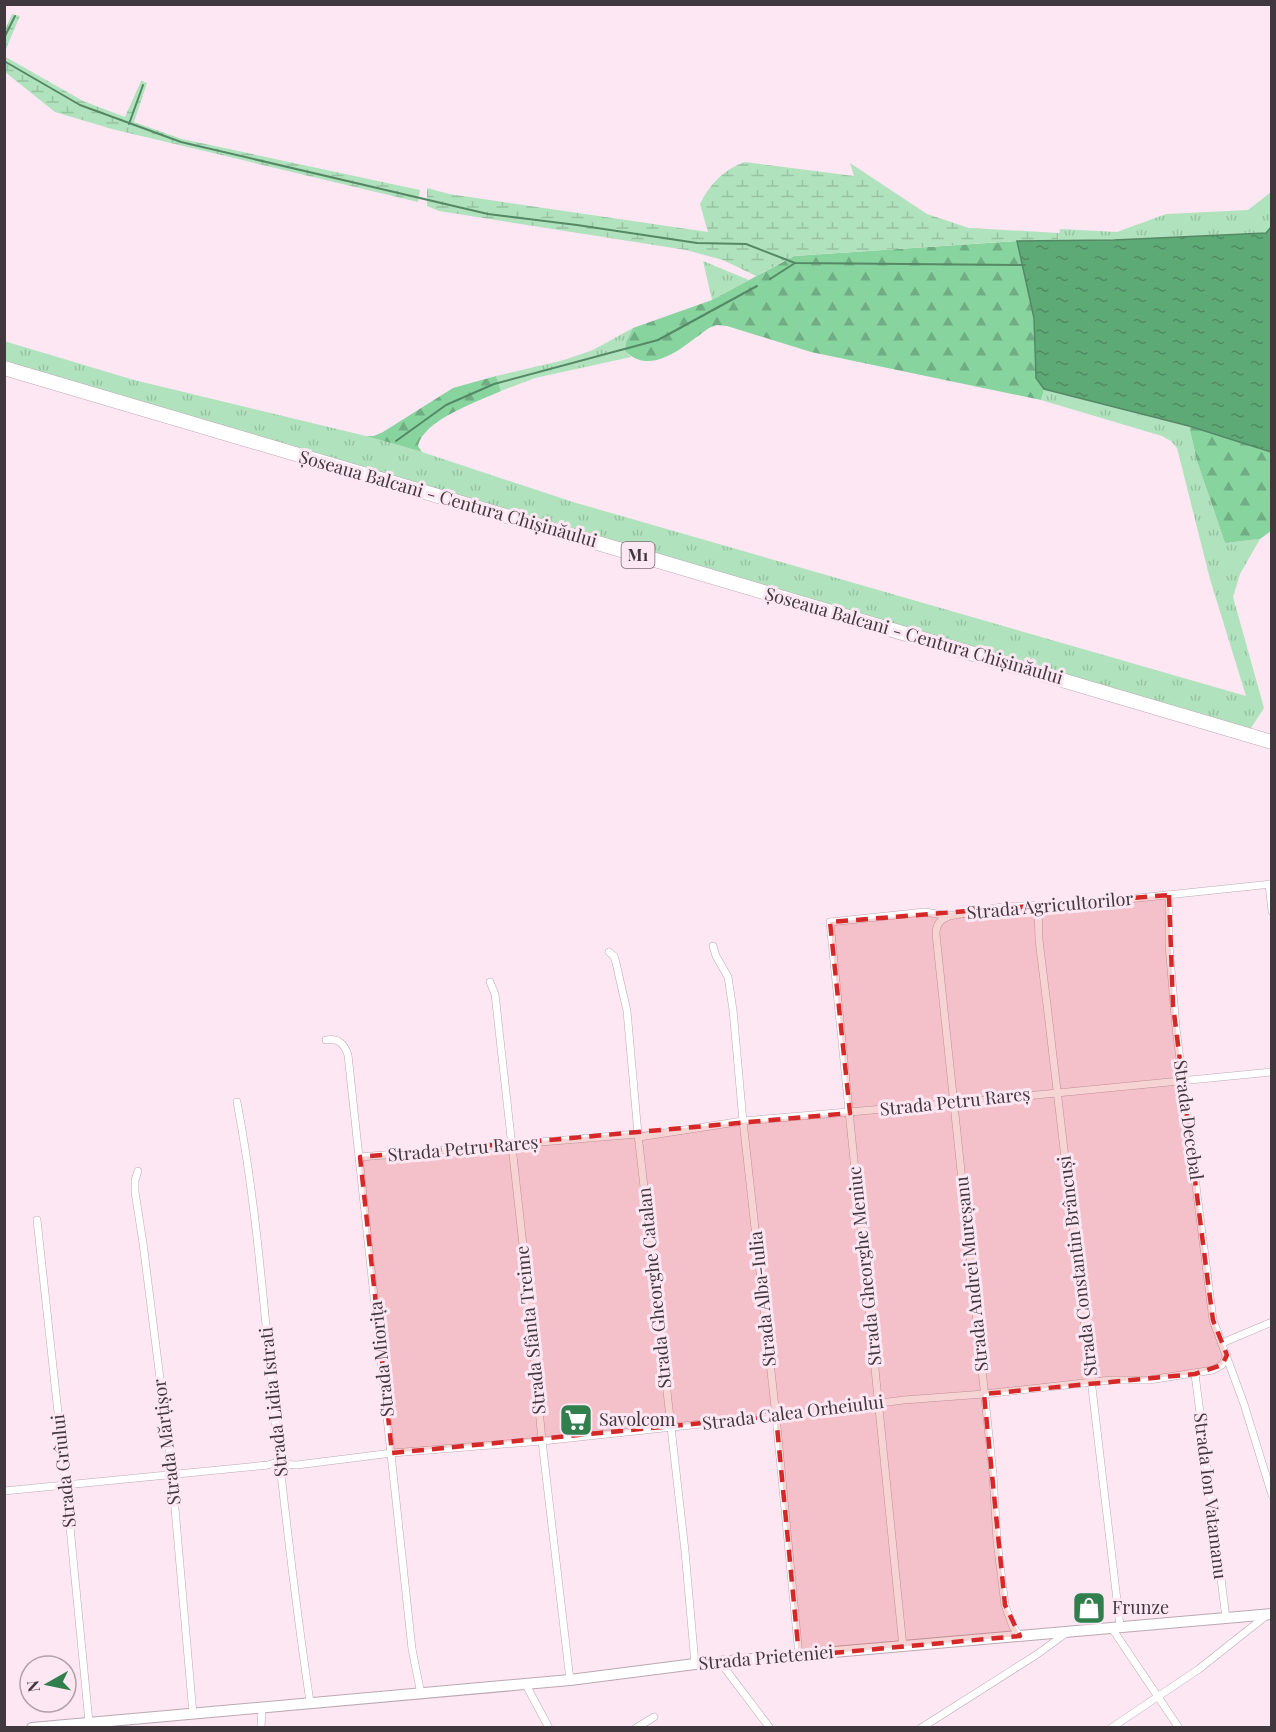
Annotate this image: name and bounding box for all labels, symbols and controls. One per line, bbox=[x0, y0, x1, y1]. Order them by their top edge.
street label: Șoseaua Balcani - Centura Chișinăului bbox=[296, 444, 600, 552]
road number: M1 bbox=[622, 542, 654, 568]
street label: Șoseaua Balcani - Centura Chișinăului bbox=[762, 581, 1066, 689]
street label: Strada Agricultorilor bbox=[966, 886, 1134, 924]
street label: Strada Decebal bbox=[1169, 1058, 1209, 1181]
street label: Strada Petru Rareș bbox=[879, 1081, 1031, 1121]
street label: Strada Petru Rareș bbox=[387, 1129, 539, 1167]
street label: Strada Constantin Brâncuși bbox=[1052, 1154, 1102, 1378]
street label: Strada Gheorghe Meniuc bbox=[842, 1165, 886, 1367]
street label: Strada Andrei Mureșanu bbox=[949, 1175, 993, 1373]
street label: Strada Gheorghe Catalan bbox=[631, 1186, 677, 1390]
street label: Strada Alba-Iulia bbox=[743, 1230, 781, 1368]
street label: Strada Sfânta Treime bbox=[509, 1244, 551, 1416]
street label: Strada Miorița bbox=[363, 1300, 399, 1418]
street label: Strada Lidia Istrati bbox=[253, 1326, 293, 1478]
street label: Strada Mărțișor bbox=[146, 1378, 186, 1507]
street label: Strada Calea Orheiului bbox=[701, 1389, 885, 1435]
supermarket icon: Savolcom bbox=[558, 1402, 594, 1438]
place label: Savolcom bbox=[599, 1407, 675, 1431]
street label: Strada Ion Vatamanu bbox=[1189, 1411, 1233, 1581]
street label: Strada Grîului bbox=[45, 1413, 81, 1529]
shop icon: Frunze bbox=[1071, 1590, 1107, 1626]
place label: Frunze bbox=[1112, 1595, 1169, 1619]
street label: Strada Prieteniei bbox=[697, 1639, 834, 1675]
north arrow bbox=[18, 1654, 78, 1714]
text: N bbox=[21, 1679, 44, 1694]

